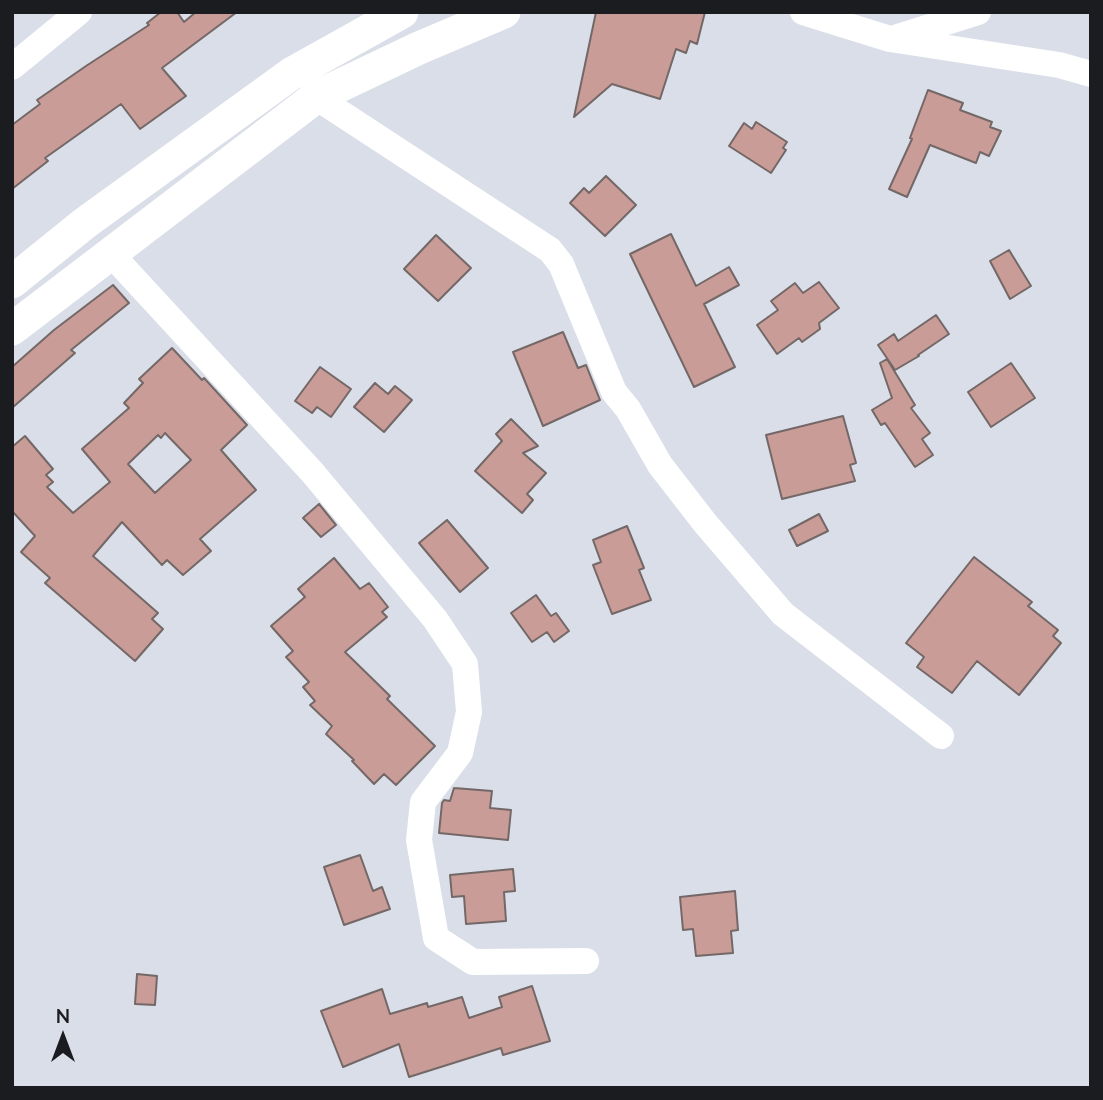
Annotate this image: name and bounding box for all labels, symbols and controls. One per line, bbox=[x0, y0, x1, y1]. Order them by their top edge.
north arrow bbox=[28, 1002, 98, 1072]
text: N bbox=[56, 1004, 70, 1028]

